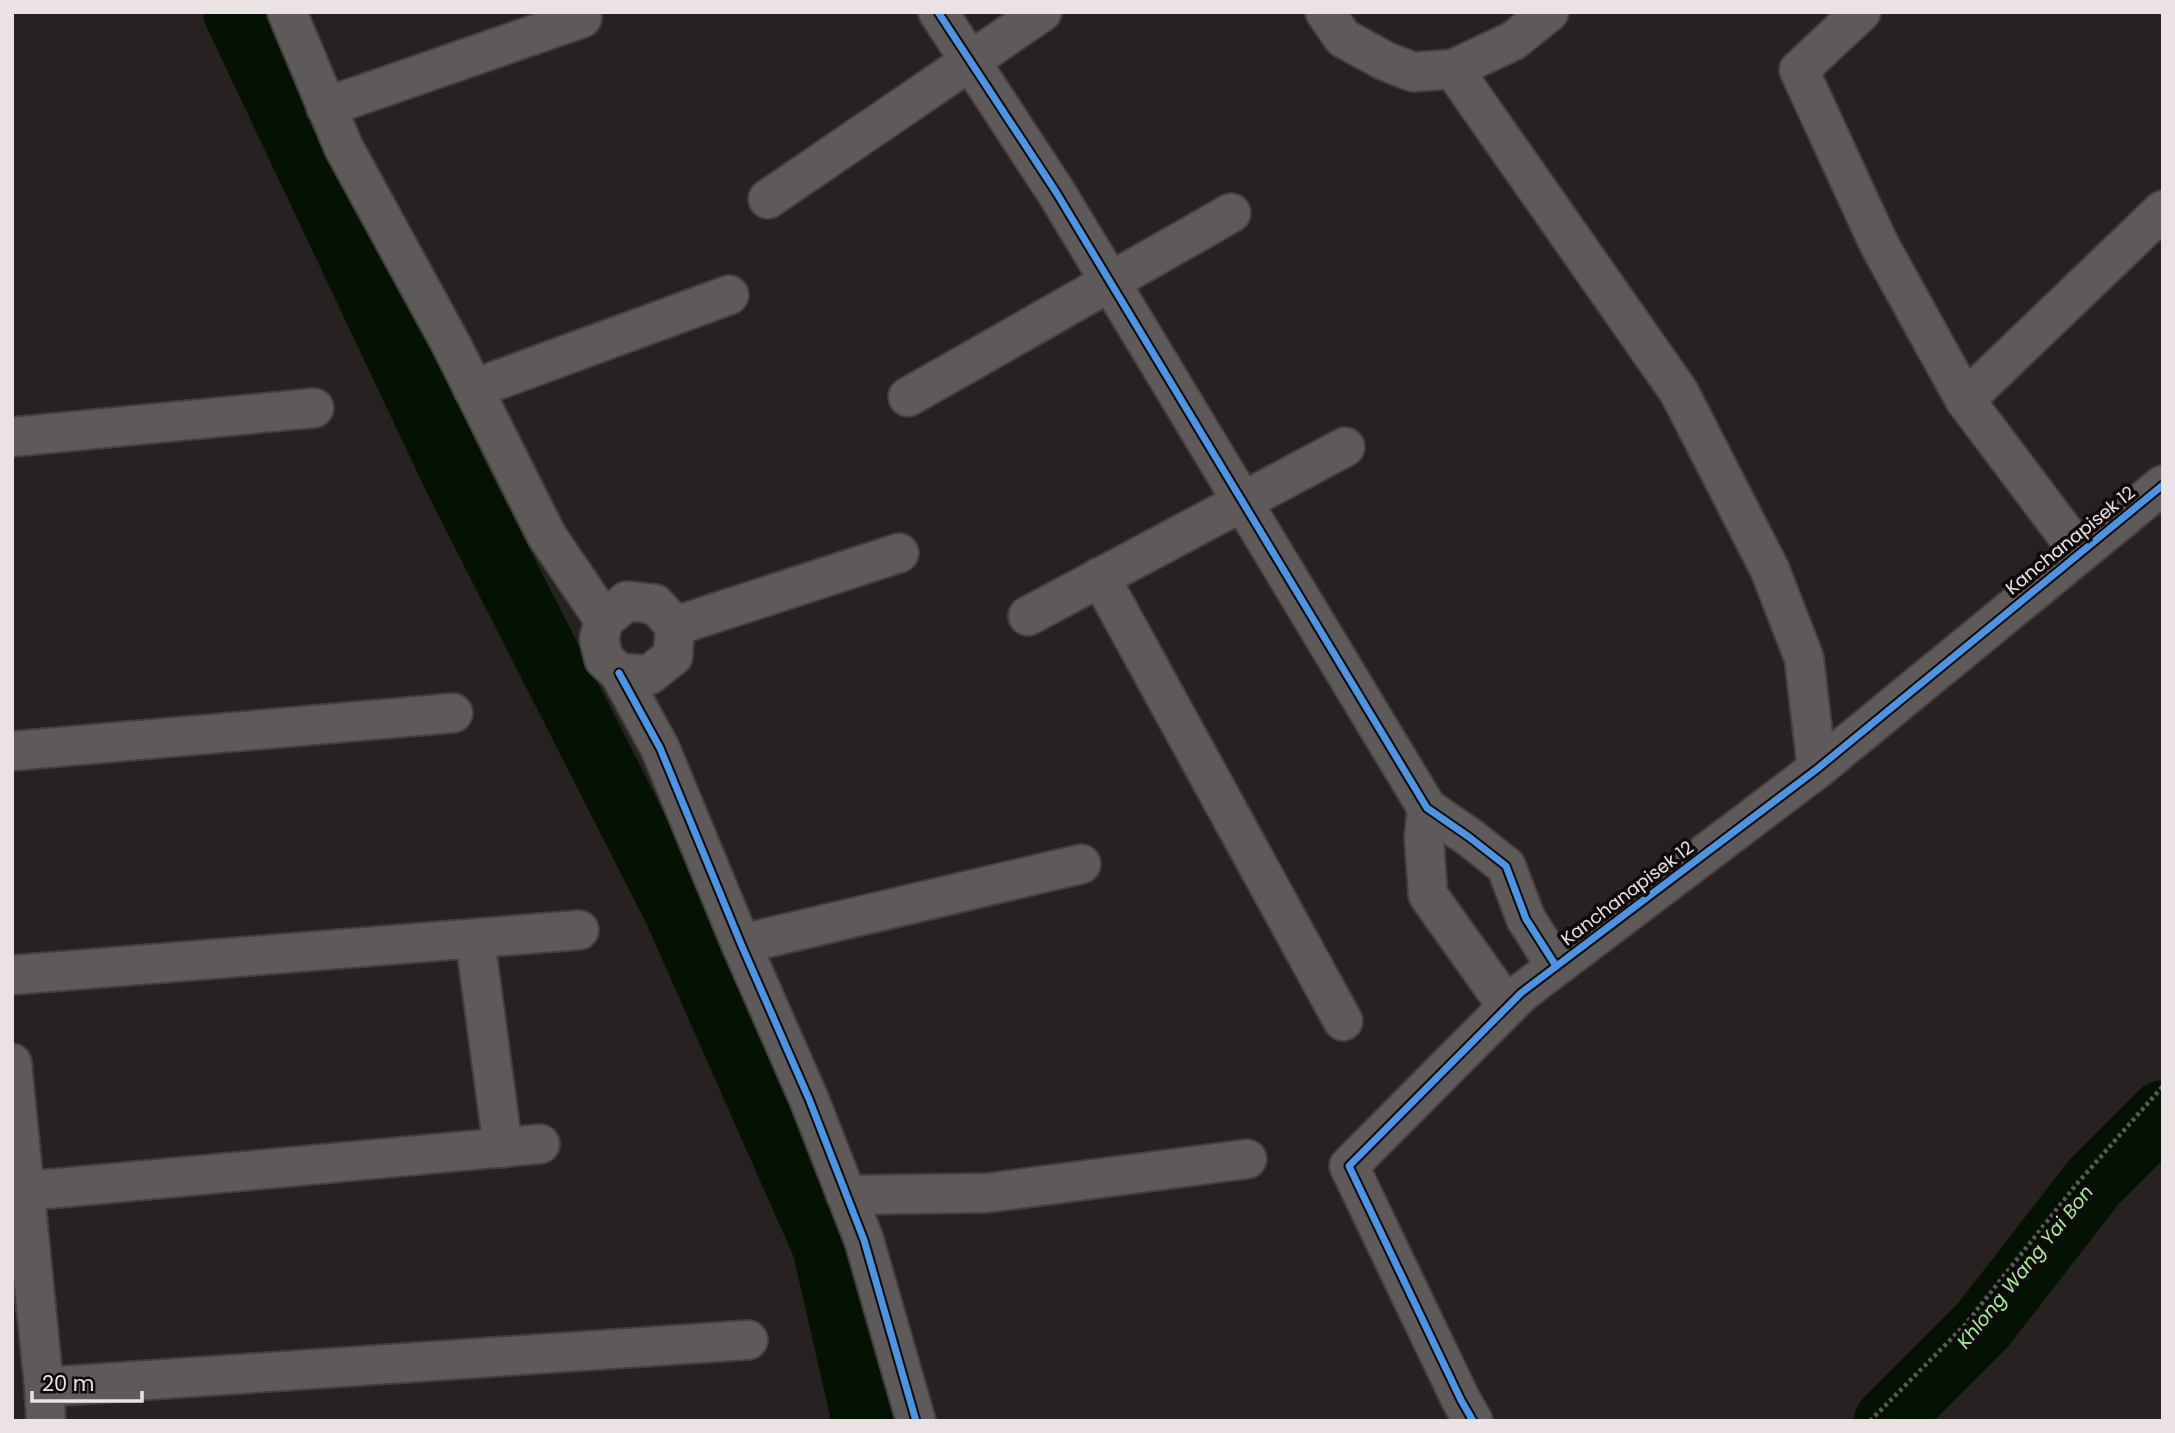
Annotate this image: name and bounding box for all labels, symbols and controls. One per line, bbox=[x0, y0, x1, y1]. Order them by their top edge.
street label: Kanchanapisek 12 bbox=[2000, 480, 2140, 600]
street label: Kanchanapisek 12 bbox=[1556, 835, 1698, 951]
water label: Khlong Wang Yai Bon bbox=[1951, 1179, 2099, 1355]
scale bar bbox=[32, 1360, 142, 1404]
text: 20 m bbox=[42, 1369, 95, 1398]

